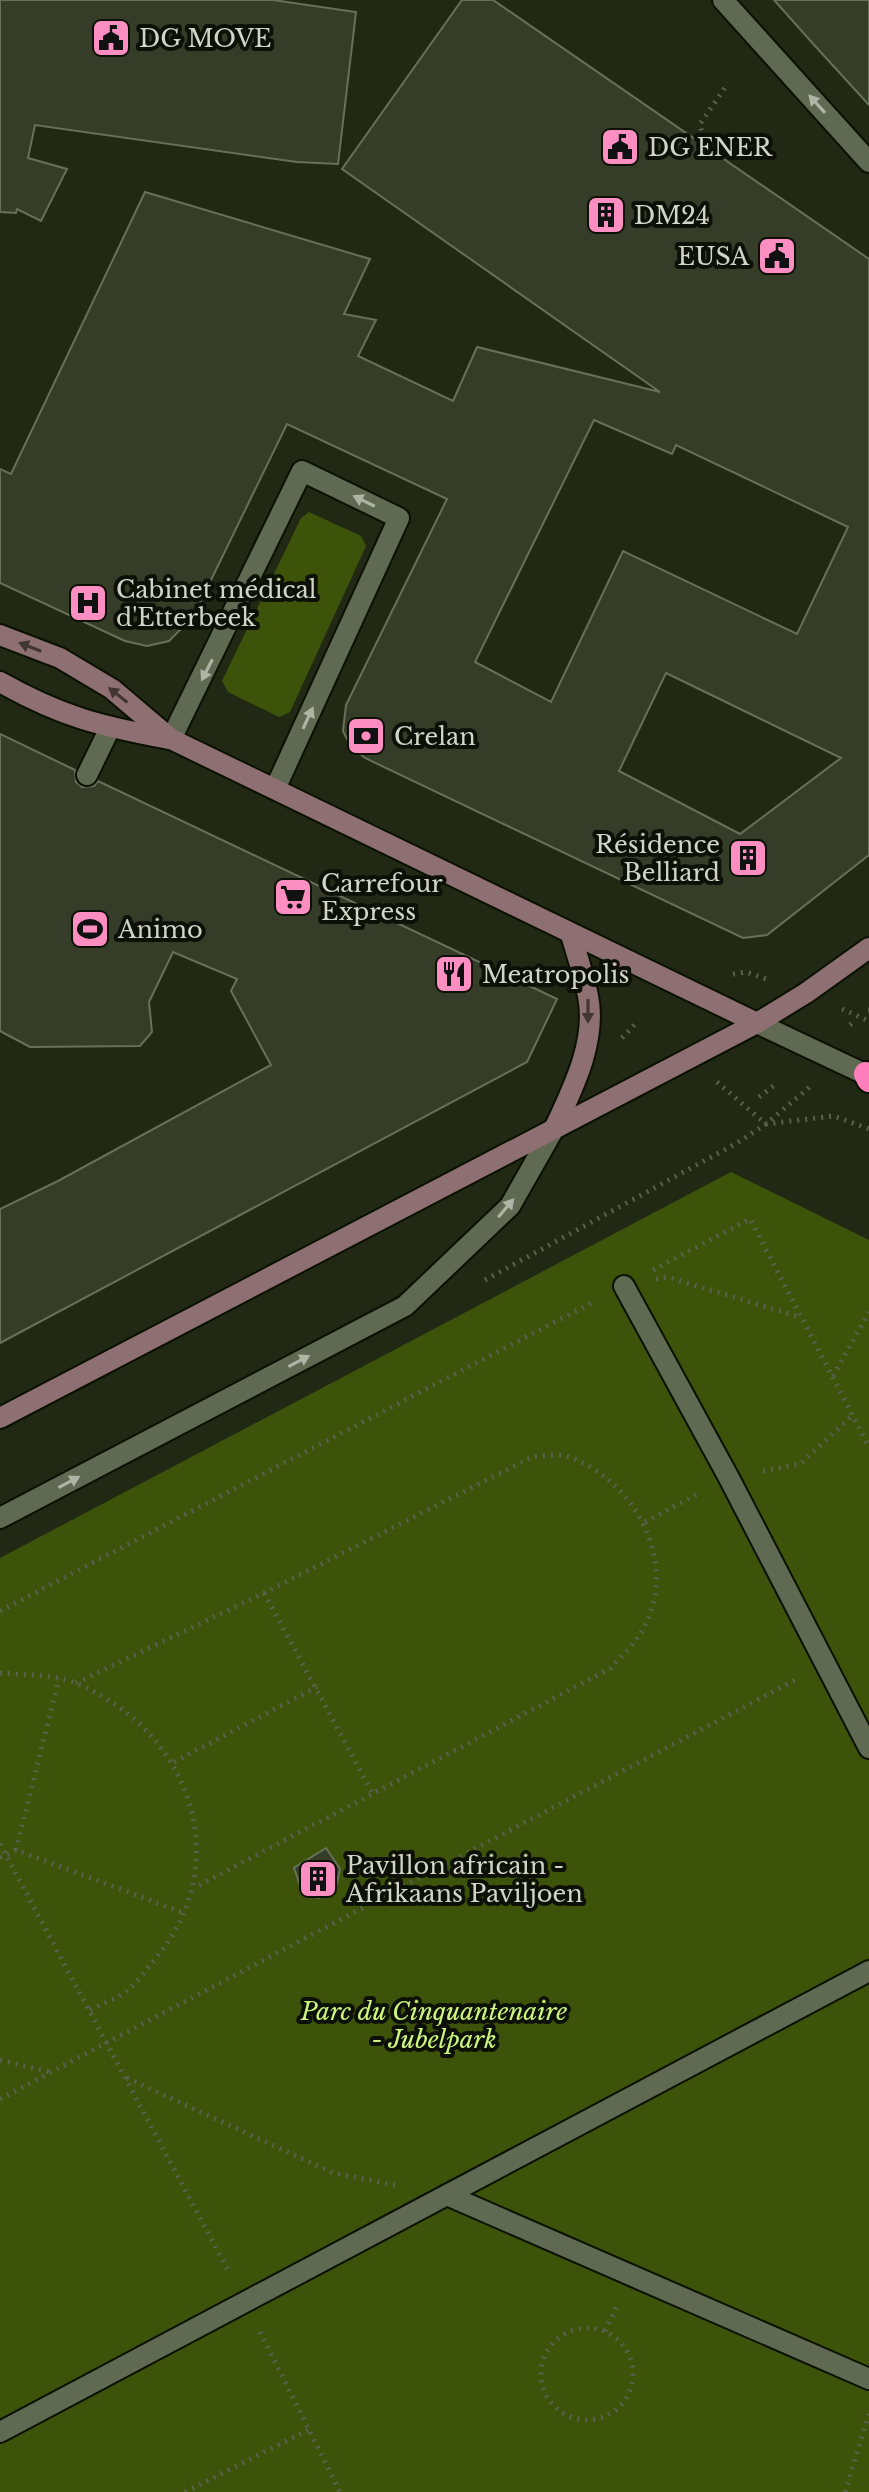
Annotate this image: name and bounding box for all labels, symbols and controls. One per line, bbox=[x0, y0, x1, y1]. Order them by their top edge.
public building icon: DG MOVE bbox=[90, 17, 132, 59]
place label: DG MOVE bbox=[139, 24, 272, 53]
one-way arrow bbox=[808, 95, 826, 114]
public building icon: DG ENER bbox=[599, 126, 641, 168]
place label: DG ENER bbox=[648, 133, 773, 162]
building icon: DM24 bbox=[585, 194, 627, 236]
place label: DM24 bbox=[634, 201, 710, 230]
public building icon: EUSA bbox=[756, 235, 798, 277]
place label: EUSA bbox=[677, 242, 749, 271]
one-way arrow bbox=[352, 494, 375, 508]
place label: Cabinet médical d'Etterbeek bbox=[116, 575, 317, 632]
hospital icon: Cabinet médical d'Etterbeek bbox=[67, 582, 109, 624]
one-way arrow bbox=[18, 640, 42, 653]
one-way arrow bbox=[200, 658, 214, 681]
one-way arrow bbox=[108, 687, 128, 704]
one-way arrow bbox=[301, 707, 315, 730]
bank icon: Crelan bbox=[345, 715, 387, 757]
place label: Crelan bbox=[394, 722, 476, 751]
place label: Résidence Belliard bbox=[595, 830, 720, 887]
building icon: Résidence Belliard bbox=[727, 837, 769, 879]
place label: Carrefour Express bbox=[321, 869, 443, 926]
supermarket icon: Carrefour Express bbox=[272, 876, 314, 918]
sports icon: Animo bbox=[69, 908, 111, 950]
place label: Animo bbox=[117, 915, 203, 944]
restaurant icon: Meatropolis bbox=[433, 953, 475, 995]
place label: Meatropolis bbox=[482, 960, 629, 989]
one-way arrow bbox=[582, 999, 594, 1024]
one-way arrow bbox=[497, 1199, 514, 1219]
one-way arrow bbox=[288, 1355, 311, 1368]
one-way arrow bbox=[58, 1475, 80, 1489]
place label: Pavillon africain - Afrikaans Paviljoen bbox=[345, 1851, 583, 1908]
building icon: Pavillon africain - Afrikaans Paviljoen bbox=[297, 1858, 339, 1900]
park label: Parc du Cinquantenaire - Jubelpark bbox=[300, 1997, 567, 2054]

